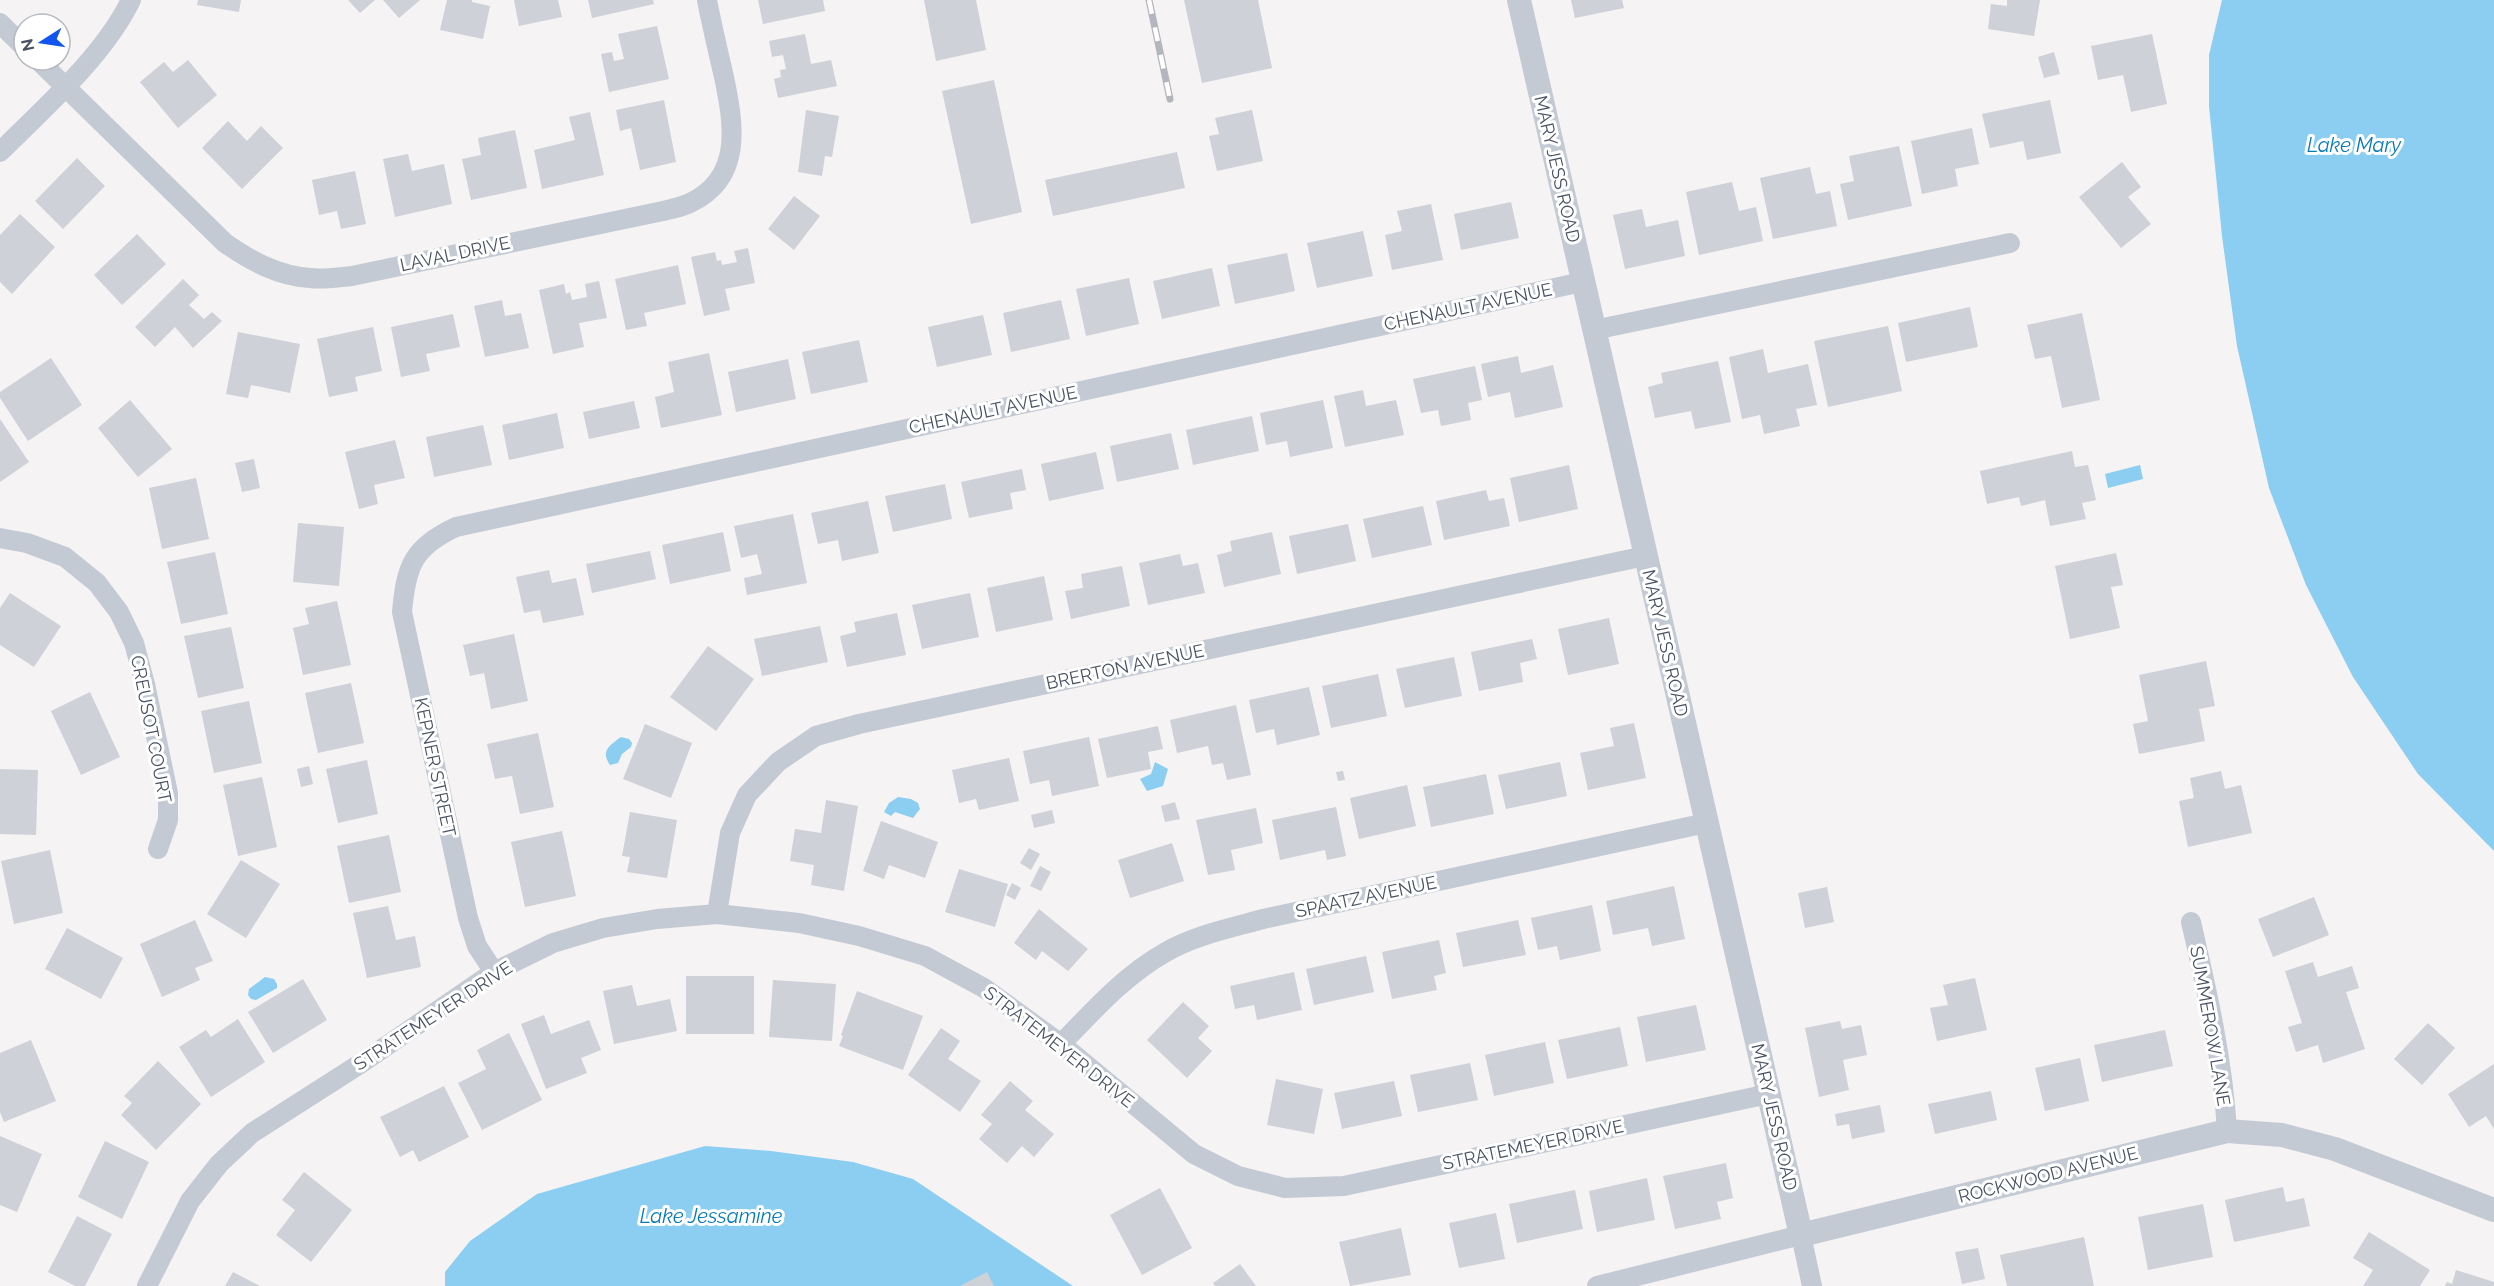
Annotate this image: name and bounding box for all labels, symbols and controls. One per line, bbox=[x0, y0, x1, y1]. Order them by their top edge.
north arrow bbox=[12, 12, 72, 72]
text: N bbox=[17, 37, 38, 53]
street label: MARY JESS ROAD bbox=[1530, 93, 1585, 245]
water label: Lake Mary bbox=[2307, 133, 2402, 157]
street label: LAVAL DRIVE bbox=[398, 232, 512, 275]
street label: CHENAULT AVENUE bbox=[1382, 278, 1554, 335]
street label: CHENAULT AVENUE bbox=[907, 381, 1079, 438]
street label: MARY JESS ROAD bbox=[1638, 567, 1693, 719]
street label: BRERTON AVENUE bbox=[1044, 639, 1206, 694]
street label: CREUSOT COURT bbox=[127, 653, 176, 804]
street label: KEPNER STREET bbox=[411, 696, 460, 838]
street label: SPAATZ AVENUE bbox=[1294, 871, 1438, 922]
street label: SUMMEROW LANE bbox=[2186, 944, 2235, 1108]
street label: STRATEMEYER DRIVE bbox=[350, 957, 516, 1075]
street label: STRATEMEYER DRIVE bbox=[980, 982, 1138, 1112]
street label: MARY JESS ROAD bbox=[1747, 1041, 1802, 1193]
street label: STRATEMEYER DRIVE bbox=[1440, 1115, 1625, 1174]
street label: ROCKWOOD AVENUE bbox=[1956, 1142, 2140, 1207]
water label: Lake Jessamine bbox=[640, 1204, 783, 1228]

